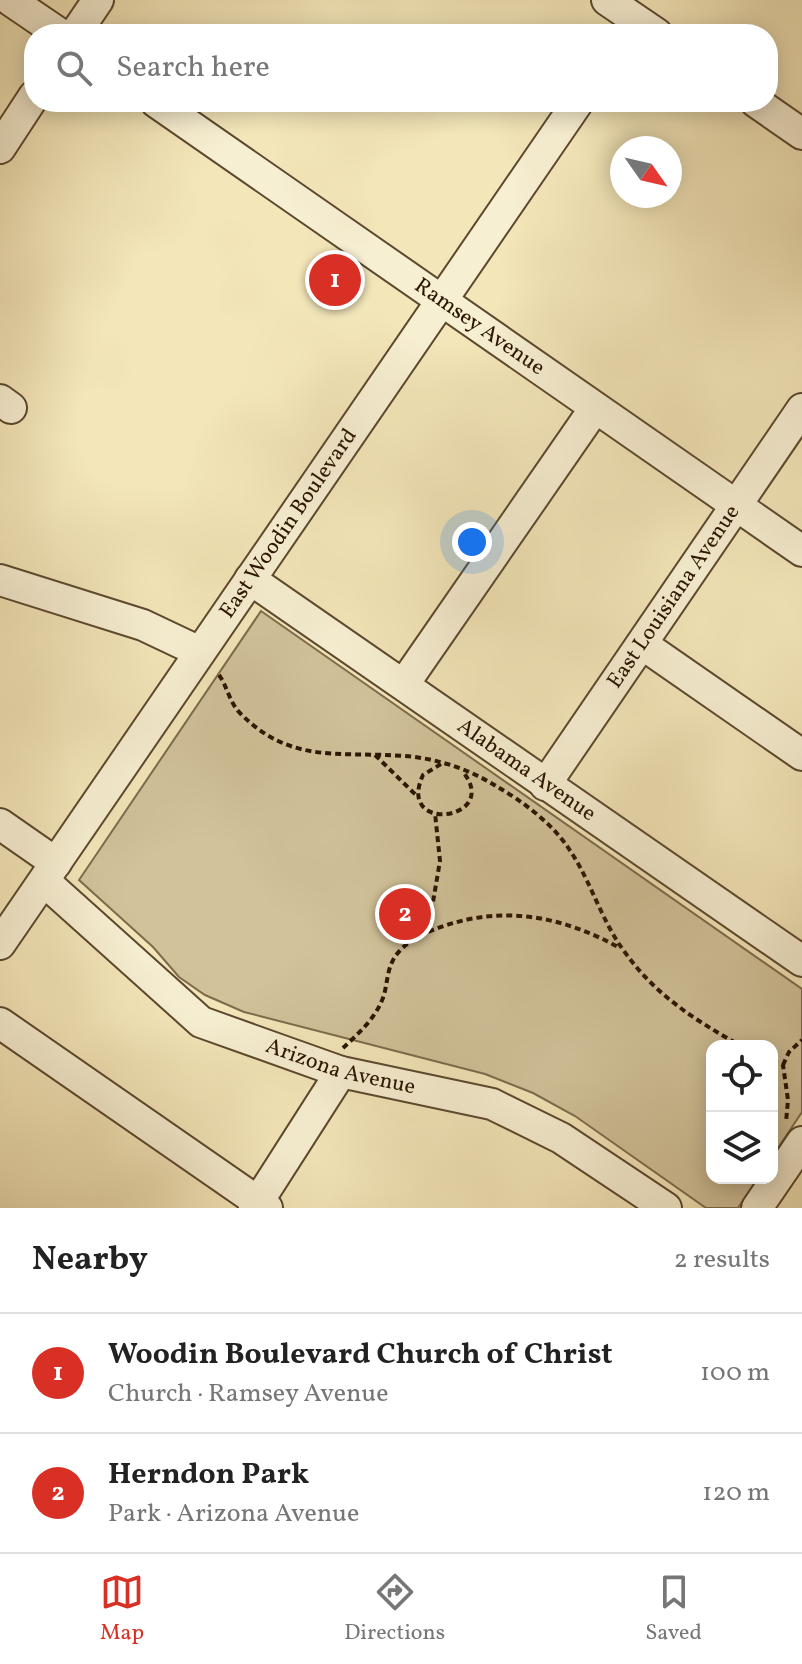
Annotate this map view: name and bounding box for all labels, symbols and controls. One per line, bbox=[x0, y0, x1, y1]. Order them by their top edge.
search box bbox=[24, 24, 778, 112]
icon: search bbox=[52, 46, 96, 90]
text: Search here bbox=[116, 47, 270, 89]
north arrow bbox=[610, 136, 682, 208]
pin: 1 bbox=[309, 250, 361, 310]
street label: Ramsey Avenue bbox=[408, 271, 551, 383]
street label: East Woodin Boulevard bbox=[212, 422, 365, 625]
street label: East Louisiana Avenue bbox=[600, 499, 748, 695]
your location bbox=[452, 522, 492, 562]
street label: Alabama Avenue bbox=[450, 711, 602, 829]
pin: 2 bbox=[379, 884, 431, 944]
street label: Arizona Avenue bbox=[261, 1031, 418, 1103]
map controls bbox=[706, 1040, 778, 1184]
button: locate bbox=[706, 1040, 778, 1112]
button: layers bbox=[706, 1112, 778, 1184]
text: Nearby bbox=[32, 1237, 148, 1284]
text: 2 results bbox=[674, 1242, 770, 1278]
text: Woodin Boulevard Church of Christ bbox=[108, 1334, 612, 1376]
text: 1 bbox=[53, 1355, 63, 1391]
text: 100 m bbox=[700, 1355, 770, 1391]
text: Church · Ramsey Avenue bbox=[108, 1376, 388, 1412]
text: Herndon Park bbox=[108, 1454, 309, 1496]
text: 2 bbox=[51, 1475, 65, 1511]
text: 120 m bbox=[702, 1475, 770, 1511]
text: Park · Arizona Avenue bbox=[108, 1496, 359, 1532]
tab: Map bbox=[100, 1570, 144, 1649]
tab: Directions bbox=[344, 1570, 445, 1649]
tab: Saved bbox=[645, 1570, 702, 1649]

